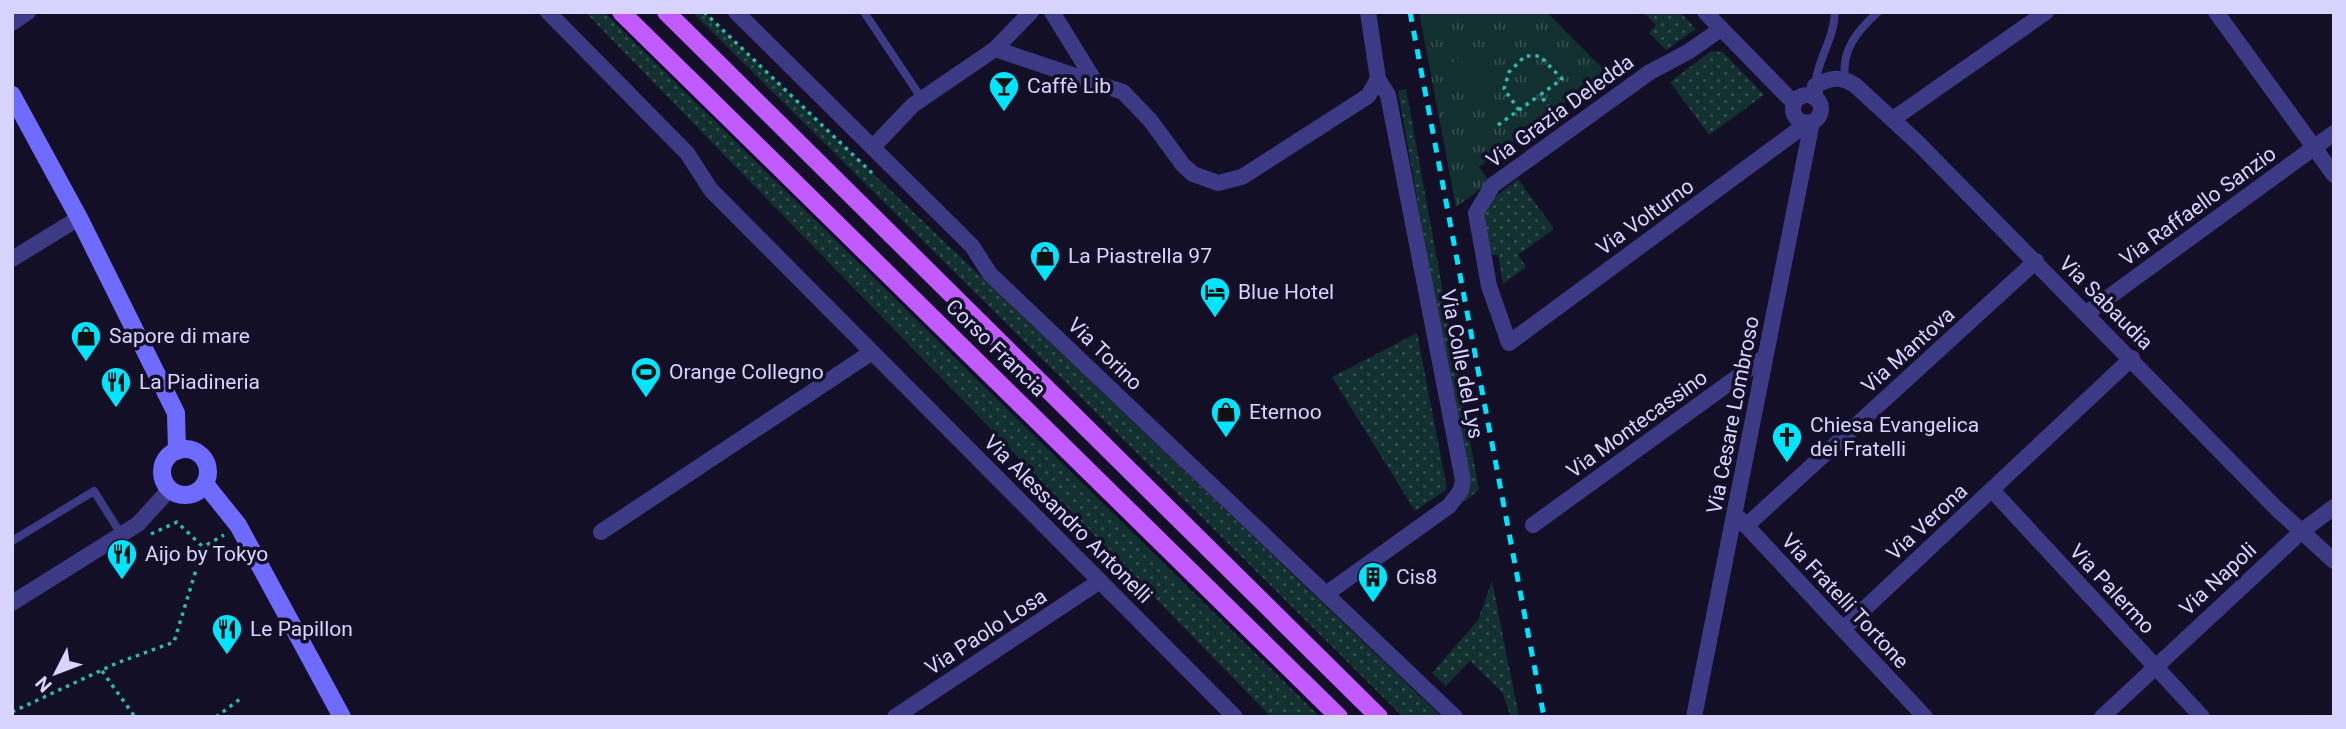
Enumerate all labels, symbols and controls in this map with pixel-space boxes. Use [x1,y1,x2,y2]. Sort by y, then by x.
street label: Via Grazia Deledda [1482,50,1638,172]
bar icon: Caffè Lib [987,69,1021,113]
place label: Caffè Lib [1027,74,1111,98]
street label: Via Raffaello Sanzio [2115,141,2281,271]
street label: Via Volturno [1592,174,1698,260]
shop icon: La Piastrella 97 [1028,239,1062,283]
place label: La Piastrella 97 [1068,244,1212,268]
street label: Via Sabaudia [2054,251,2158,355]
hotel icon: Blue Hotel [1198,275,1232,319]
place label: Blue Hotel [1238,280,1334,304]
street label: Via Colle del Lys [1436,287,1488,441]
street label: Corso Francia [941,294,1051,402]
street label: Via Mantova [1857,302,1959,398]
street label: Via Torino [1063,313,1147,395]
street label: Via Cesare Lombroso [1702,314,1764,516]
shop icon: Sapore di mare [69,319,103,363]
place label: Sapore di mare [109,324,250,348]
sports icon: Orange Collegno [629,355,663,399]
place label: Orange Collegno [669,360,824,384]
restaurant icon: La Piadineria [99,365,133,409]
street label: Via Montecassino [1562,365,1712,483]
place label: La Piadineria [139,370,260,394]
shop icon: Eternoo [1209,395,1243,439]
place label: Eternoo [1249,400,1322,424]
place label: Chiesa Evangelica dei Fratelli [1810,413,1979,461]
church icon: Chiesa Evangelica dei Fratelli [1770,420,1804,464]
street label: Via Alessandro Antonelli [979,430,1157,608]
street label: Via Verona [1882,479,1972,565]
street label: Via Fratelli Tortone [1776,529,1914,673]
restaurant icon: Aijo by Tokyo [105,537,139,581]
street label: Via Napoli [2175,538,2261,620]
street label: Via Palermo [2065,539,2159,639]
place label: Aijo by Tokyo [145,542,268,566]
building icon: Cis8 [1356,560,1390,604]
place label: Cis8 [1396,565,1437,589]
street label: Via Paolo Losa [921,584,1051,680]
restaurant icon: Le Papillon [210,612,244,656]
place label: Le Papillon [250,617,353,641]
north arrow [21,638,91,708]
text: N [31,671,57,697]

